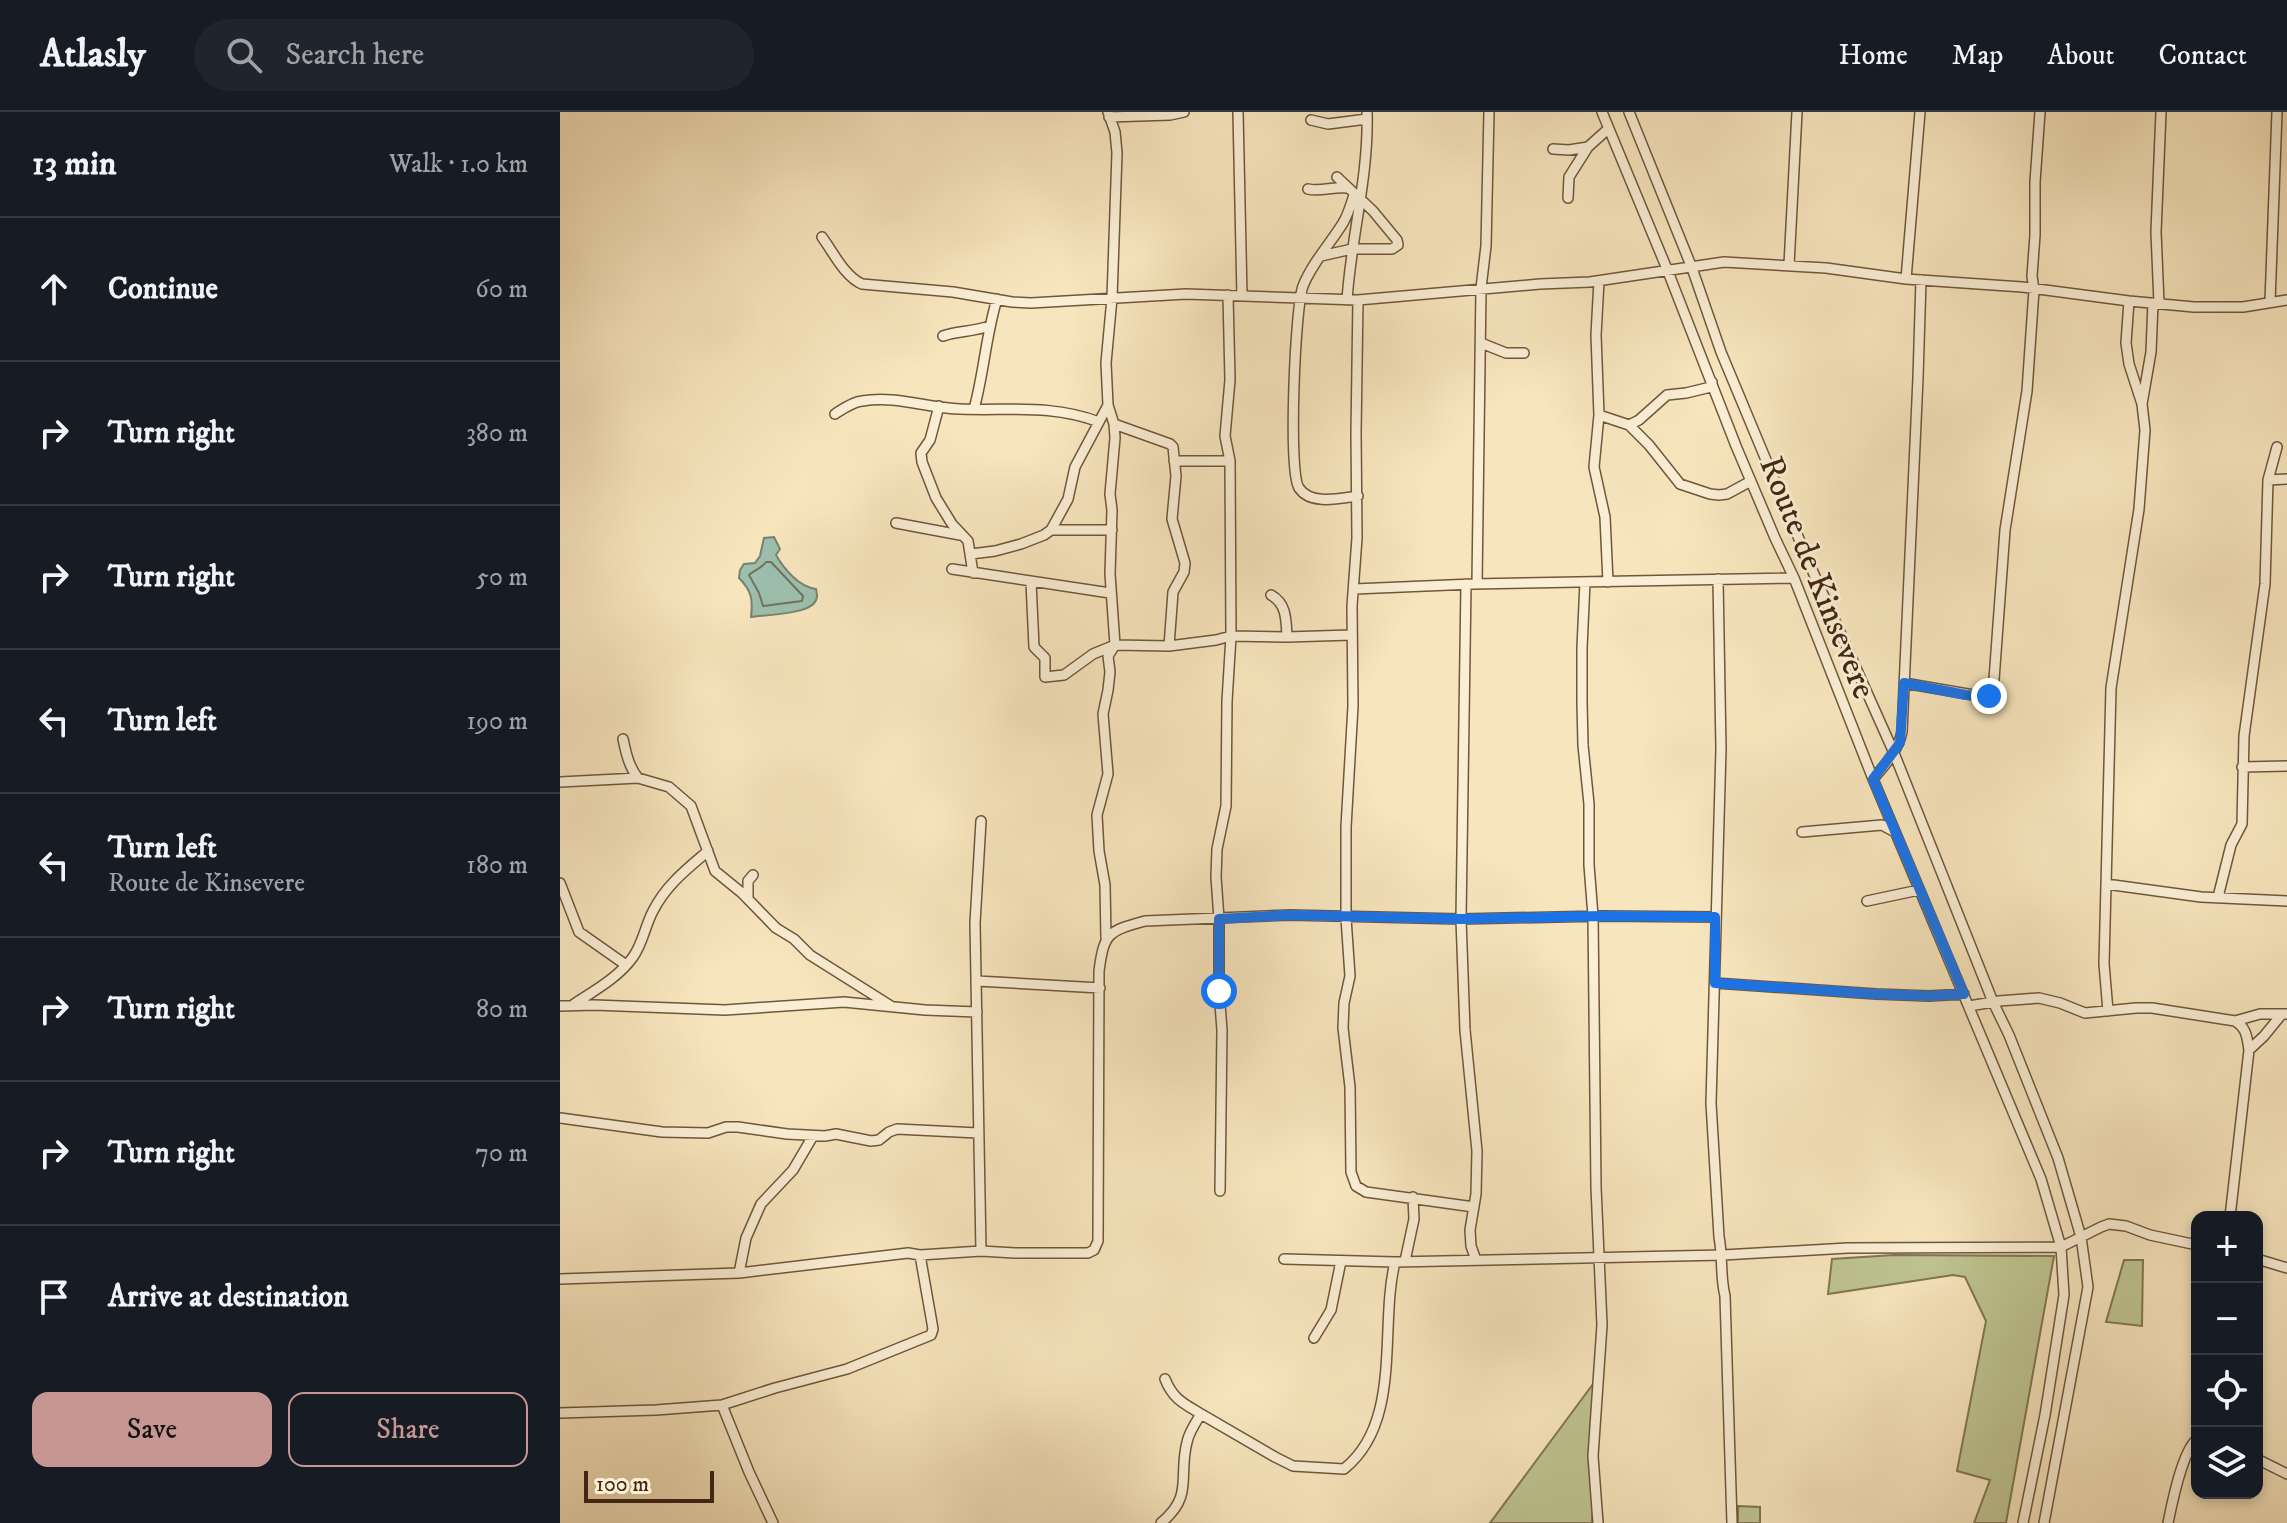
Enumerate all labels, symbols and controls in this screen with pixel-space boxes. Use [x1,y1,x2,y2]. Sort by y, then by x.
search box [194,19,754,91]
text: Atlasly [40,31,146,79]
icon: search [222,33,266,77]
text: Search here [286,37,424,74]
text: Home [1839,38,1908,73]
text: Map [1952,38,2003,73]
text: About [2047,38,2114,73]
text: Contact [2158,38,2247,73]
text: 13 min [32,143,117,185]
text: Walk · 1.0 km [389,148,528,181]
icon: ahead [32,267,76,311]
text: Continue [108,271,218,308]
text: 60 m [475,273,528,306]
icon: right [32,411,76,455]
text: Turn right [108,415,235,452]
text: 380 m [466,417,528,450]
street label: Route de Kinsevere [1749,450,1885,705]
icon: right [32,555,76,599]
text: Turn right [108,559,235,596]
text: 50 m [476,561,528,594]
route end [1971,678,2007,714]
icon: left [32,699,76,743]
text: Turn left [108,703,217,740]
text: 190 m [466,705,528,738]
text: Turn left [108,830,217,867]
icon: left [32,843,76,887]
text: 180 m [466,849,528,882]
text: Route de Kinsevere [108,867,305,900]
route start [1201,973,1237,1009]
icon: right [32,987,76,1031]
text: Turn right [108,991,235,1028]
text: 80 m [476,993,528,1026]
icon: right [32,1131,76,1175]
text: Turn right [108,1135,235,1172]
text: 70 m [475,1137,528,1170]
map controls [2191,1211,2263,1499]
button: + [2191,1211,2263,1283]
icon: arrive [32,1275,76,1319]
text: Arrive at destination [108,1279,349,1316]
button: − [2191,1283,2263,1355]
button: locate [2191,1355,2263,1427]
button: Save [32,1392,272,1467]
button: Share [288,1392,528,1467]
button: layers [2191,1427,2263,1499]
scale bar [584,1467,714,1503]
text: 100 m [596,1471,649,1498]

